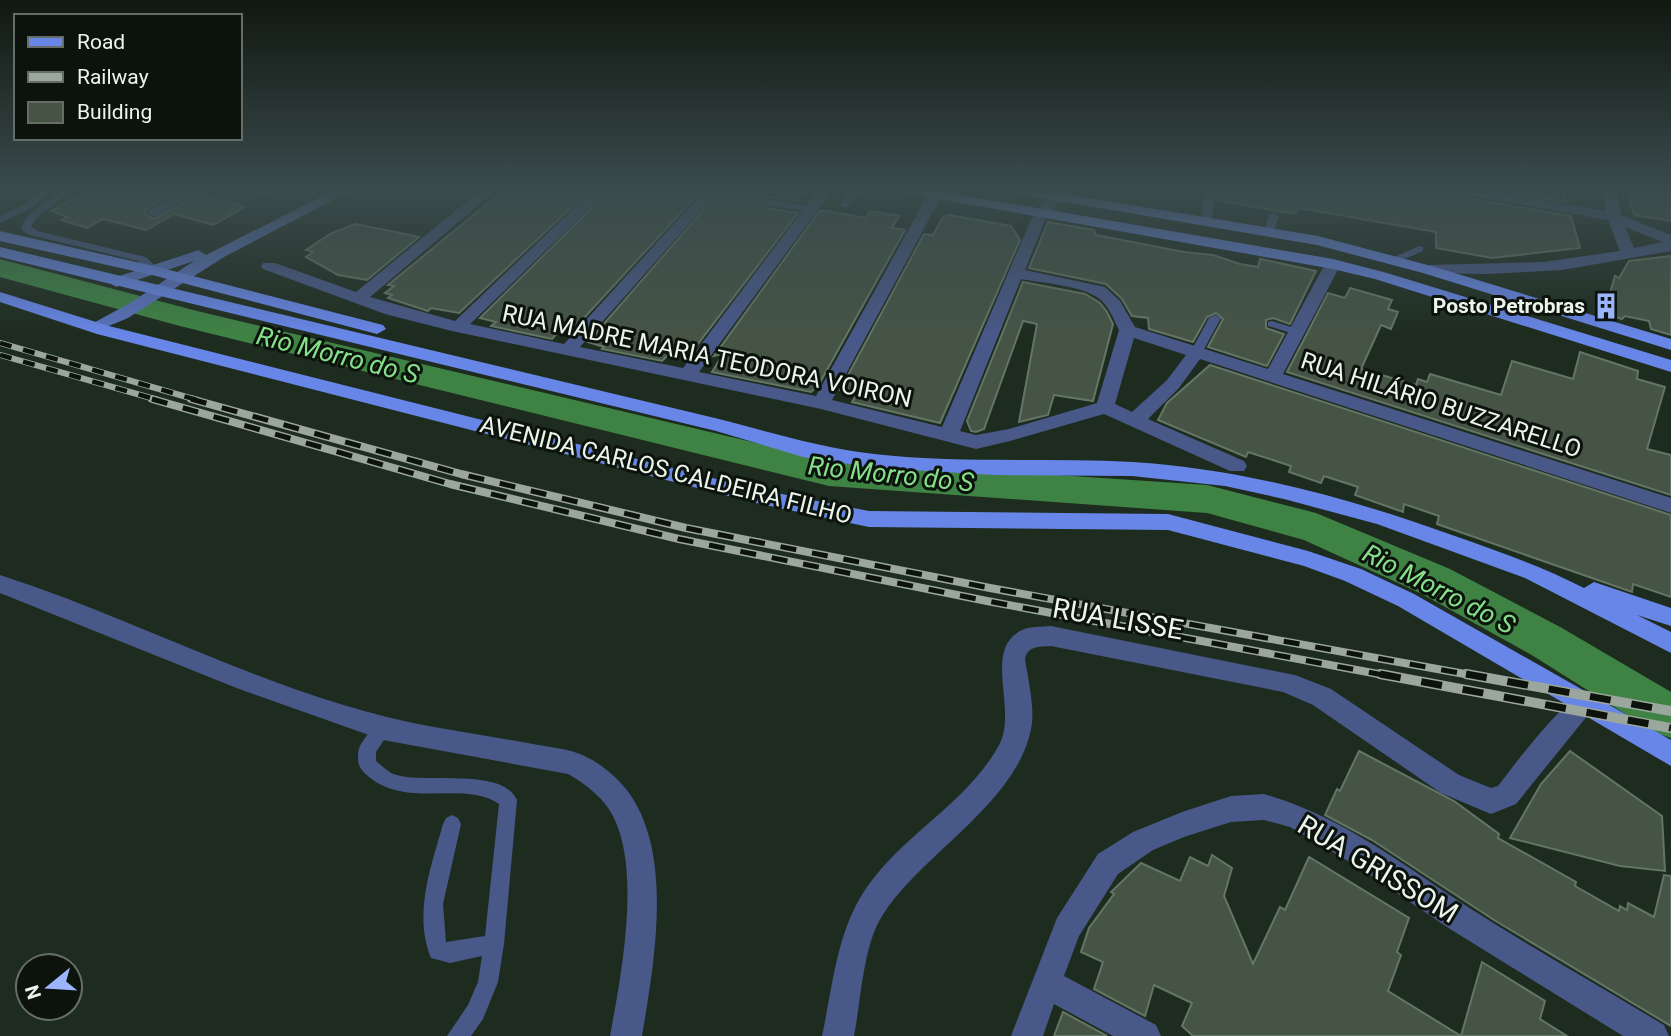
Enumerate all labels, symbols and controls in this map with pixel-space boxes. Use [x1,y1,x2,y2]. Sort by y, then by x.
legend [14,14,242,140]
text: Road [77,30,125,54]
text: Railway [77,65,149,89]
text: Building [77,100,152,124]
building icon: Posto Petrobras [1591,291,1621,321]
place label: Posto Petrobras [1433,294,1585,318]
street label: RUA MADRE MARIA TEODORA VOIRON [500,299,914,413]
water label: Rio Morro do S [254,320,423,390]
street label: RUA HILÁRIO BUZZARELLO [1297,346,1585,464]
street label: AVENIDA CARLOS CALDEIRA FILHO [477,410,855,530]
water label: Rio Morro do S [807,450,976,498]
water label: Rio Morro do S [1358,538,1521,641]
street label: RUA LISSE [1050,591,1186,647]
street label: RUA GRISSOM [1292,808,1464,930]
north arrow [14,952,84,1022]
text: N [20,982,46,1002]

